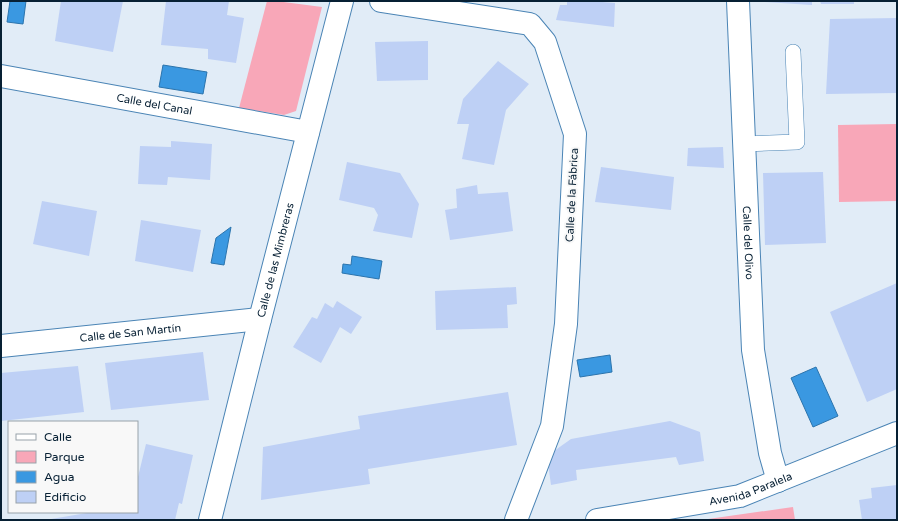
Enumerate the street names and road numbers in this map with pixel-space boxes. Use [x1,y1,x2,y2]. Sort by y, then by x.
street label: Calle del Canal [116,91,193,117]
street label: Calle de la Fábrica [563,148,581,242]
street label: Calle de las Mimbreras [254,201,296,319]
street label: Calle del Olivo [740,205,756,280]
street label: Calle de San Martín [79,321,182,344]
street label: Avenida Paralela [708,469,794,508]

